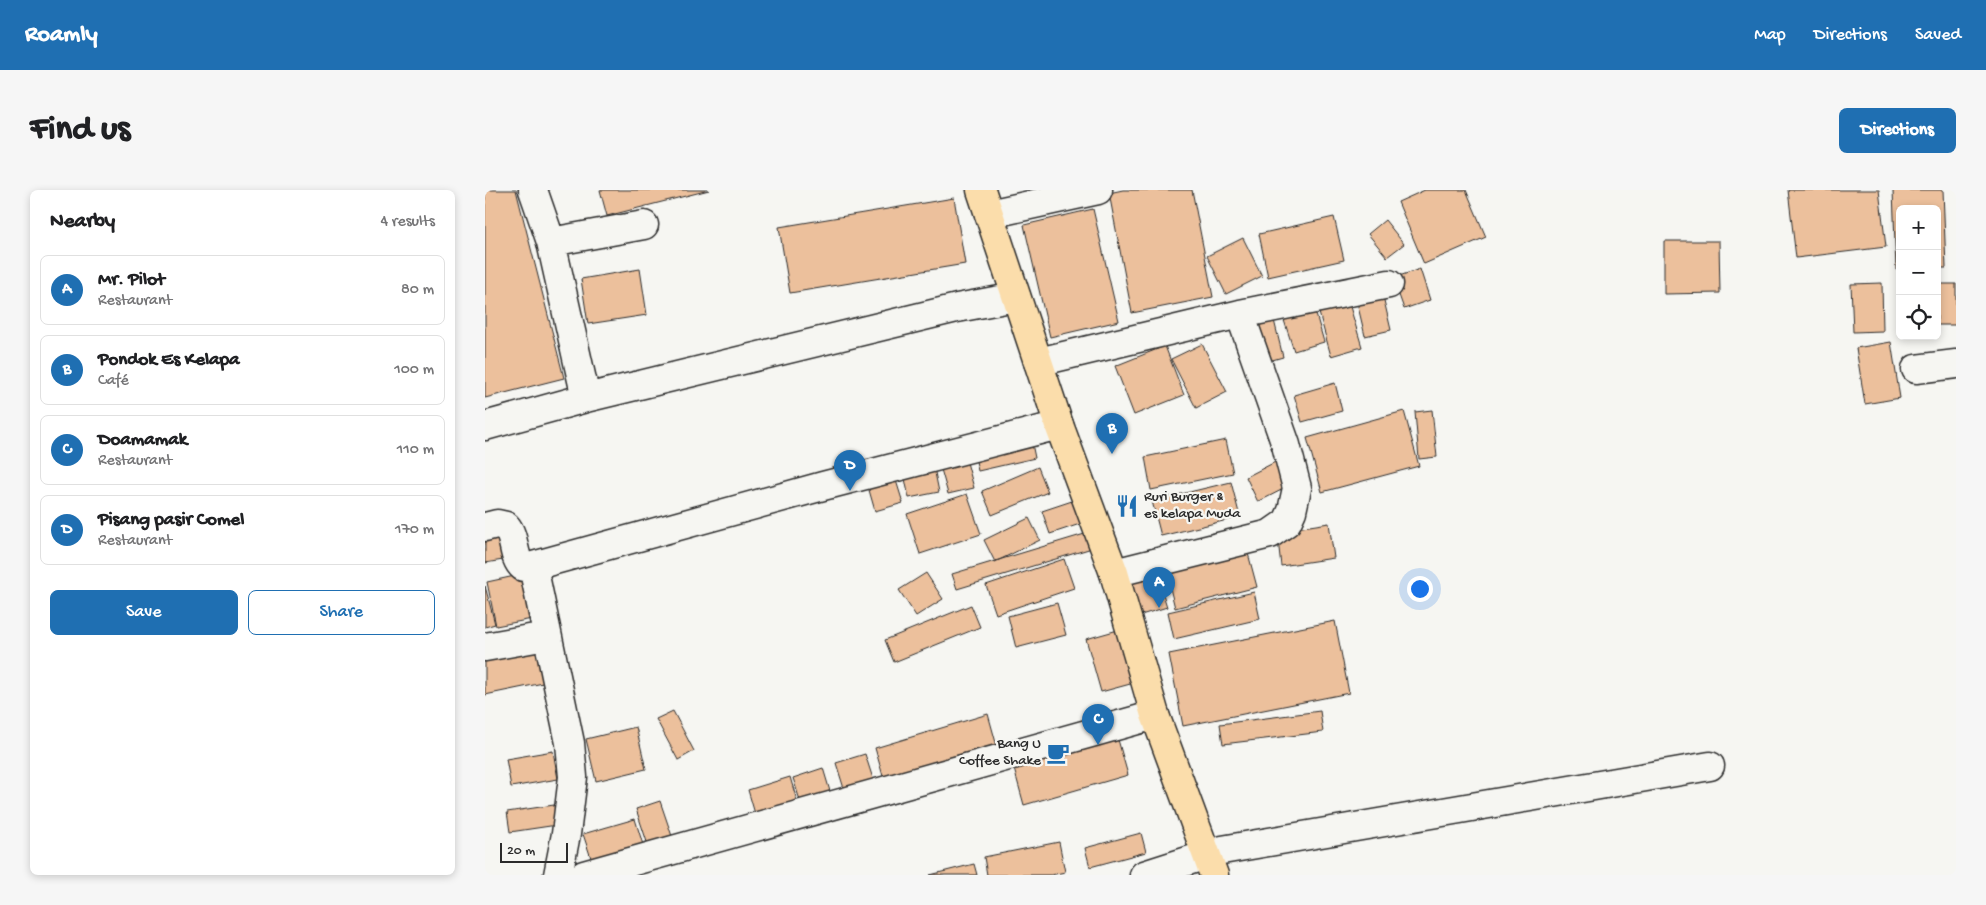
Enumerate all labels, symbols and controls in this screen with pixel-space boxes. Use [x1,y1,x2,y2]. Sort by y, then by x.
text: Roamly [25,21,98,50]
text: Map [1754,25,1786,46]
text: Directions [1814,25,1887,46]
text: Saved [1915,25,1961,46]
button: Directions [1839,108,1956,153]
text: Find us [30,110,130,151]
map controls [1896,205,1941,340]
button: + [1896,205,1941,250]
text: Nearby [50,210,115,235]
text: 4 results [380,213,435,232]
button: − [1896,250,1941,295]
text: Mr. Pilot [98,269,165,292]
text: A [62,281,72,300]
text: 80 m [401,281,434,300]
text: Restaurant [98,292,172,311]
button: locate [1896,295,1941,340]
text: Pondok Es Kelapa [98,349,240,372]
text: B [63,361,71,380]
text: 100 m [394,361,434,380]
text: Café [98,372,129,391]
pin: B [1096,413,1128,454]
text: Doamamak [98,429,187,452]
text: C [63,441,71,460]
text: 110 m [397,441,434,460]
pin: D [834,450,866,491]
text: Restaurant [98,452,172,471]
place label: Ruri Burger & es kelapa Muda [1144,488,1241,523]
restaurant icon: Ruri Burger & es kelapa Muda [1114,493,1140,519]
text: Pisang pasir Comel [98,509,244,532]
text: D [62,521,72,540]
text: 170 m [395,521,434,540]
text: Restaurant [98,532,172,551]
pin: A [1143,567,1175,608]
your location [1407,576,1433,602]
button: Save [50,590,238,635]
button: Share [248,590,435,635]
pin: C [1082,704,1114,745]
place label: Bang U Coffee Shake [959,735,1041,770]
cafe icon: Bang U Coffee Shake [1045,740,1071,766]
scale bar [500,840,567,863]
text: 20 m [507,843,535,860]

